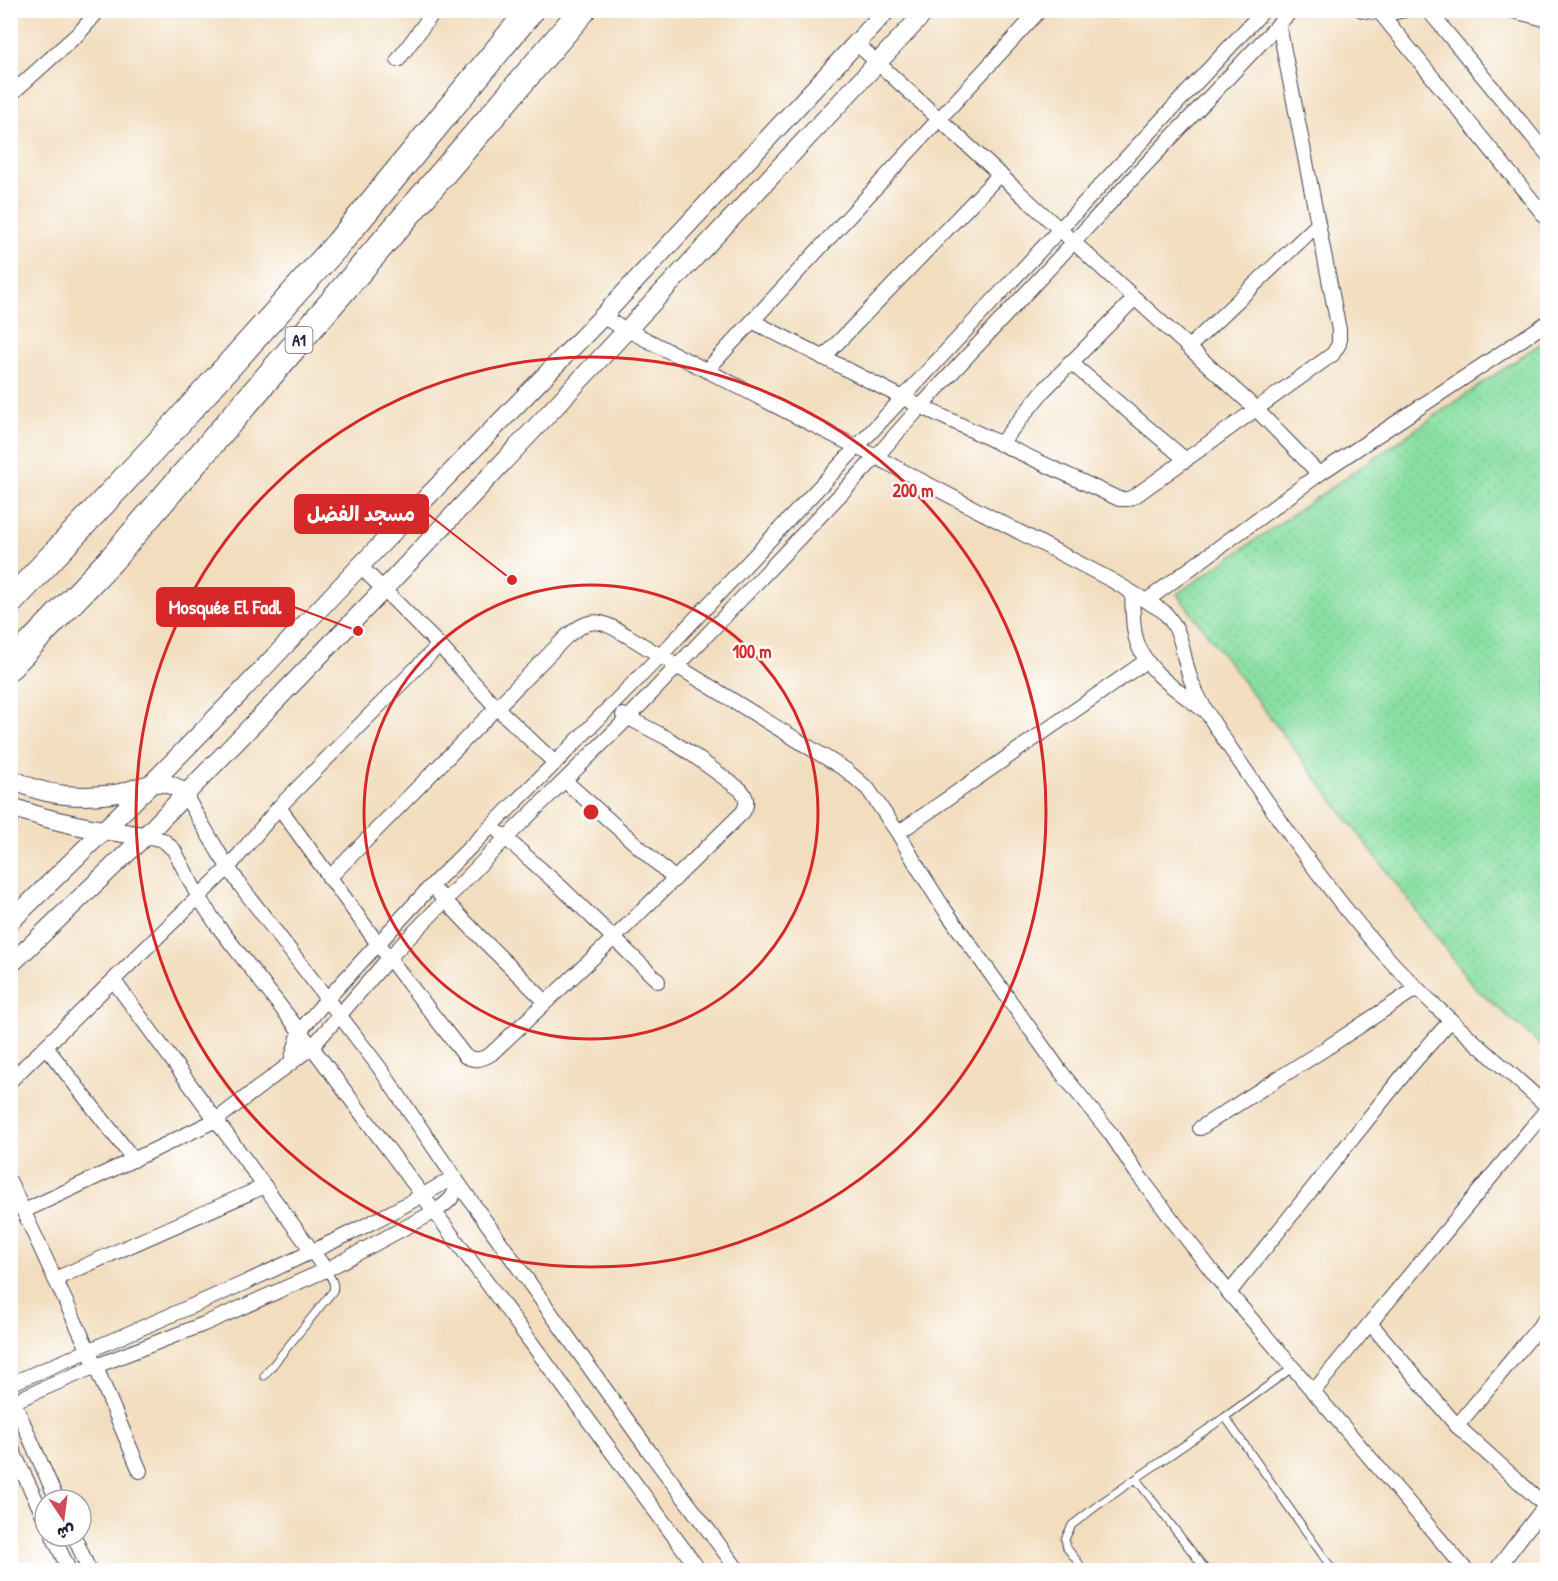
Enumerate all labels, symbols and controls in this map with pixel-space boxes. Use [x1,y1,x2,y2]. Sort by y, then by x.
road number: A1 [286,327,312,353]
text: 200 m [893,478,933,503]
callout: مسجد الفضل [295,495,428,533]
text: مسجد الفضل [307,500,415,527]
callout: Mosquée El Fadl [157,588,294,626]
text: Mosquée El Fadl [169,593,282,621]
text: 100 m [732,639,772,664]
centre of rings [581,802,601,822]
north arrow [33,1488,93,1548]
text: ش [55,1520,77,1545]

